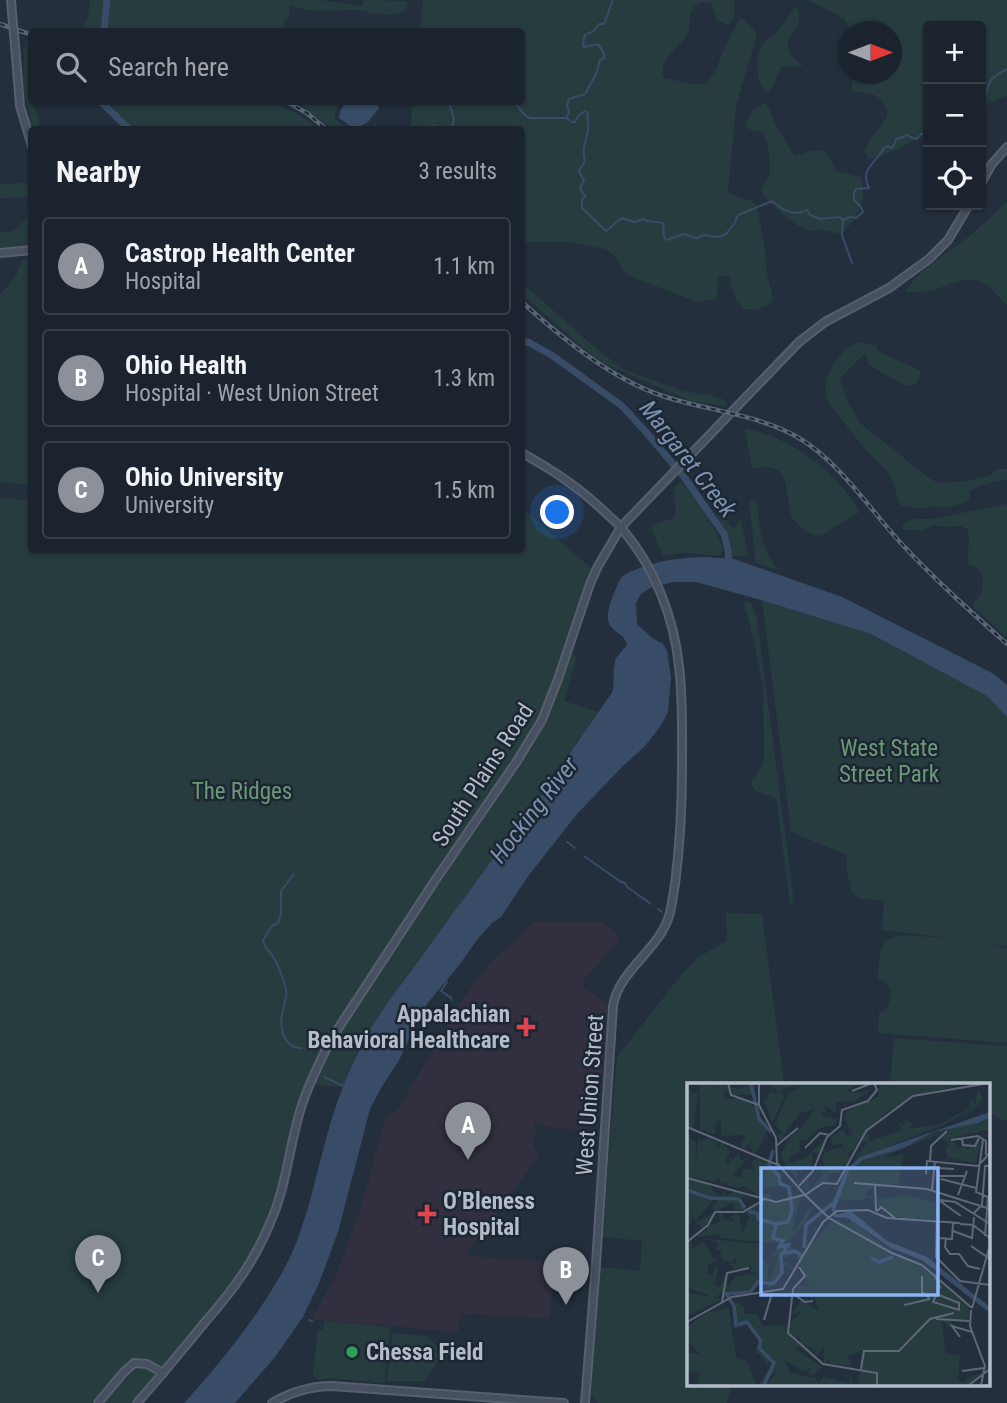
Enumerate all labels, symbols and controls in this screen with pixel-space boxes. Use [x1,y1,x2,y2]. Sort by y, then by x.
north arrow [839,21,902,84]
map controls [923,21,986,210]
button: + [923,21,986,84]
search box [28,28,525,105]
icon: search [52,48,90,86]
text: Search here [108,52,229,82]
button: − [923,84,986,147]
button: locate [923,147,986,210]
text: Nearby [56,154,141,189]
text: 3 results [419,158,497,185]
text: Castrop Health Center [125,238,355,268]
text: A [74,253,88,280]
text: 1.1 km [433,253,495,280]
text: Hospital [125,268,201,295]
text: Ohio Health [125,350,247,380]
text: B [75,365,87,392]
text: 1.3 km [433,365,495,392]
text: Hospital · West Union Street [125,380,379,407]
water label: Margaret Creek [634,395,743,523]
text: Ohio University [125,462,284,492]
text: C [74,477,88,504]
text: 1.5 km [433,477,495,504]
text: University [125,492,214,519]
your location [540,495,574,529]
street label: South Plains Road [427,698,539,852]
park label: West State Street Park [839,735,940,788]
water label: Hocking River [484,751,585,868]
park label: The Ridges [192,778,292,805]
place label: Appalachian Behavioral Healthcare [307,1001,510,1054]
street label: West Union Street [571,1013,609,1177]
marker: Appalachian Behavioral Healthcare [516,1017,536,1037]
inset map [687,1083,990,1386]
pin: A [445,1102,491,1160]
place label: O’Bleness Hospital [443,1188,535,1241]
marker: O’Bleness Hospital [417,1204,437,1224]
pin: C [75,1235,121,1293]
pin: B [543,1247,589,1305]
place label: Chessa Field [366,1339,483,1366]
marker: Chessa Field [344,1344,360,1360]

